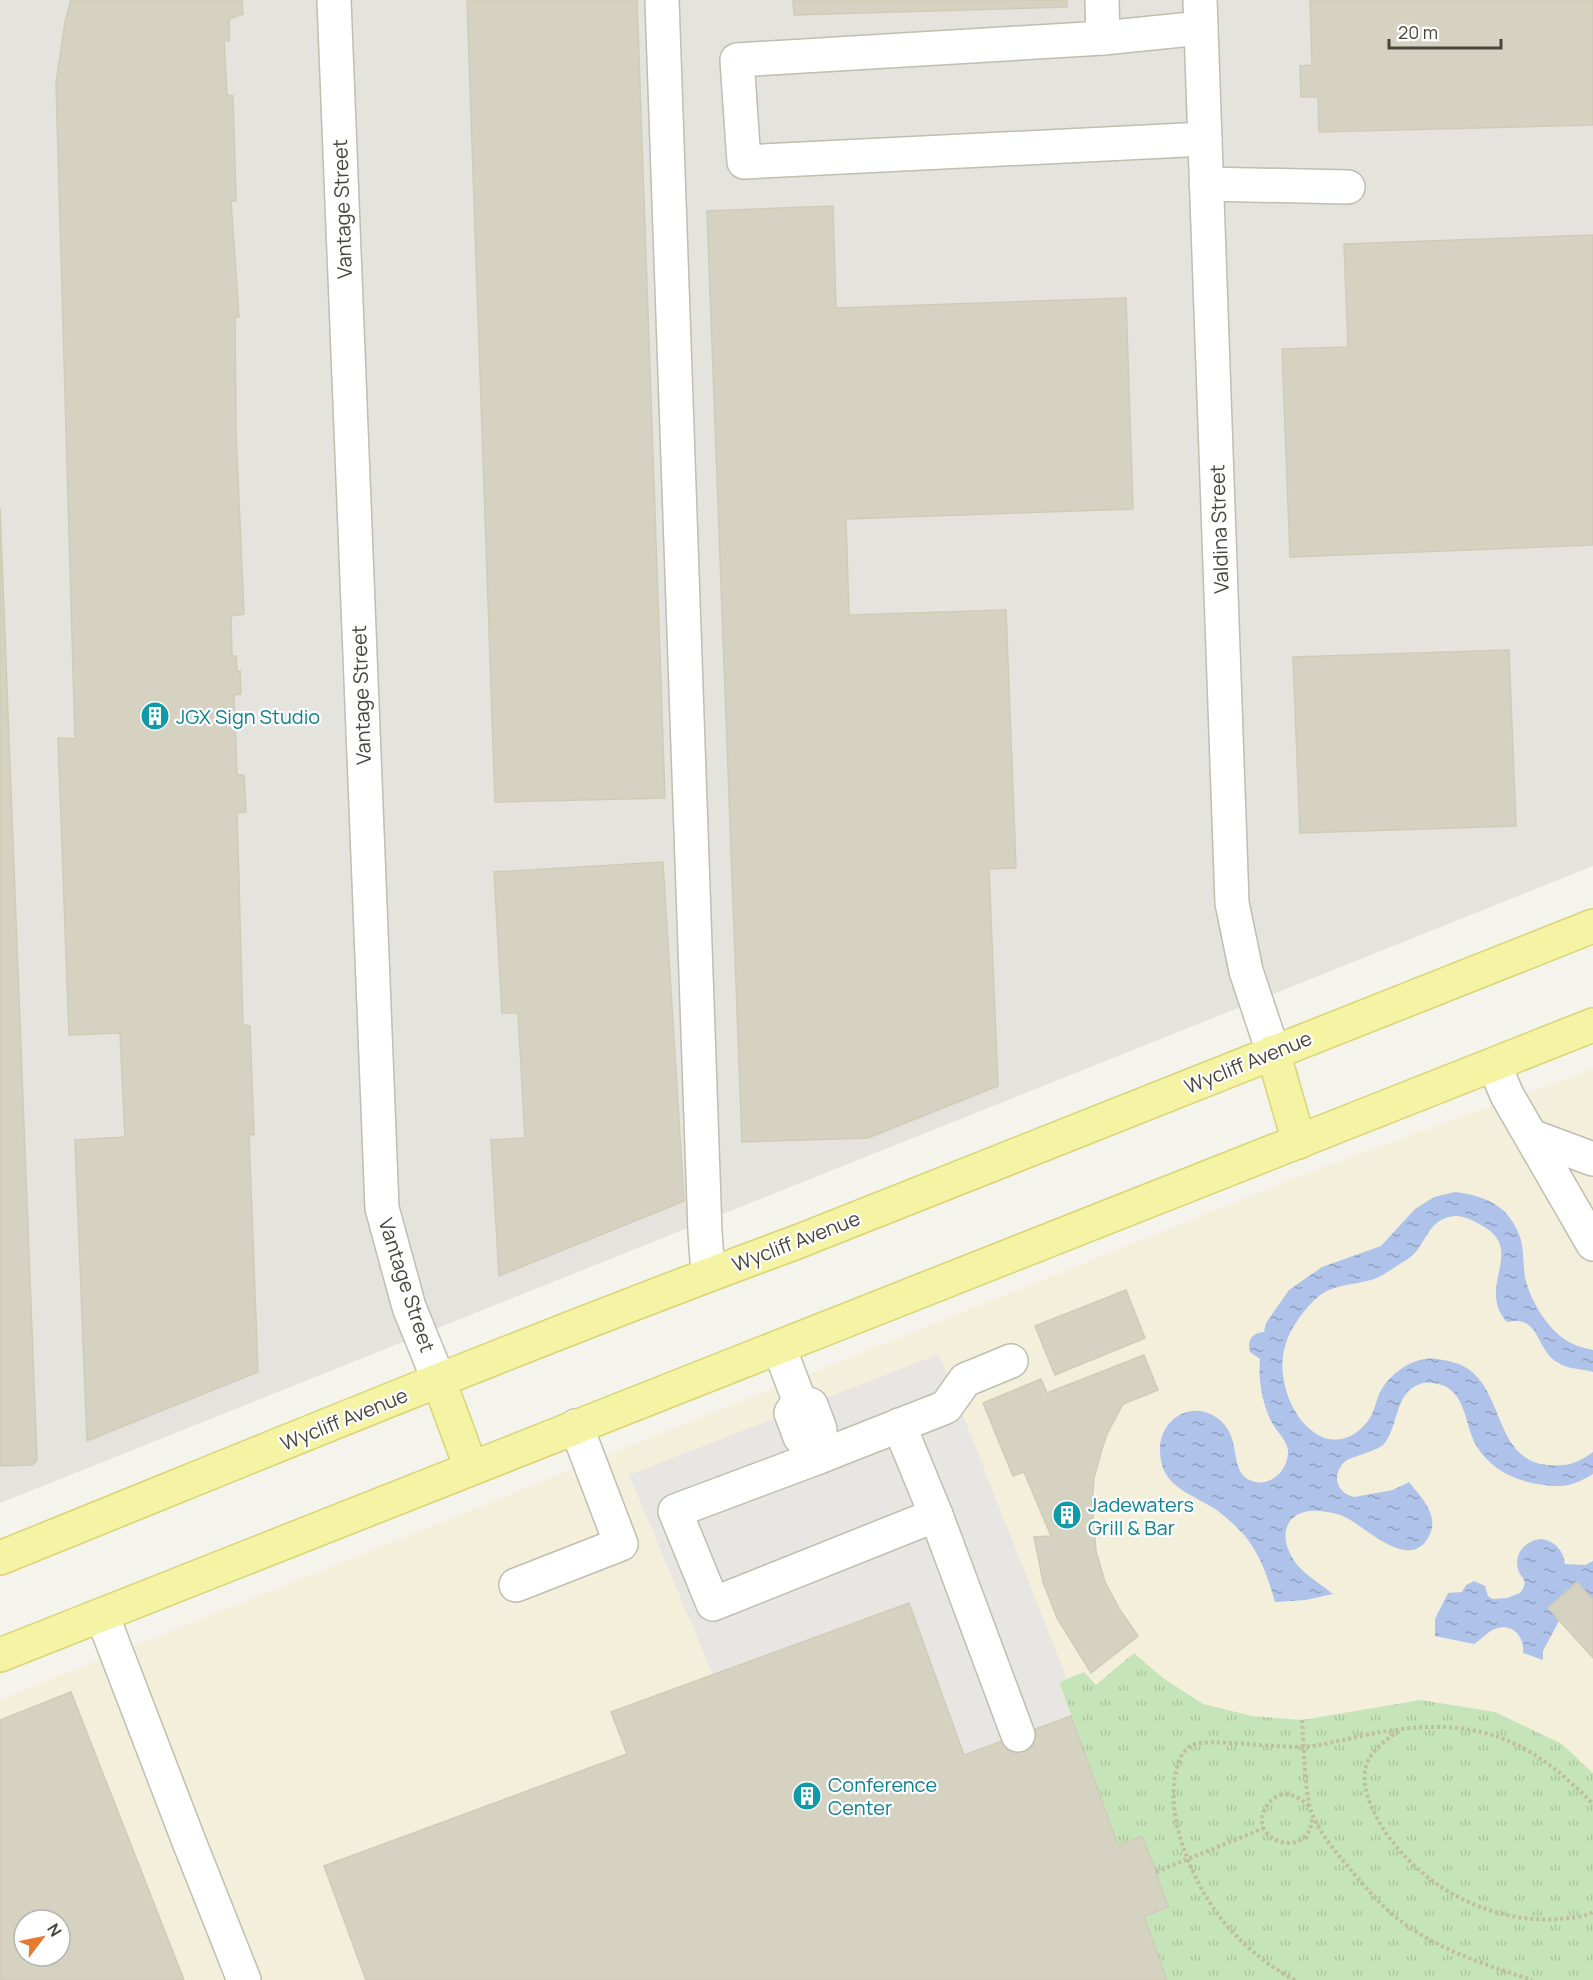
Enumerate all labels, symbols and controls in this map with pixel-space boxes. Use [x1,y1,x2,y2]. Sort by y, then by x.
scale bar [1389,12,1502,50]
text: 20 m [1398,20,1438,44]
street label: Vantage Street [326,139,358,279]
street label: Valdina Street [1203,464,1235,594]
street label: Vantage Street [345,625,377,765]
building icon: JGX Sign Studio [139,700,171,732]
place label: JGX Sign Studio [176,703,320,730]
street label: Wycliff Avenue [1180,1024,1316,1100]
street label: Wycliff Avenue [728,1204,864,1278]
street label: Vantage Street [373,1214,441,1356]
street label: Wycliff Avenue [276,1381,412,1457]
place label: Jadewaters Grill & Bar [1088,1491,1194,1541]
building icon: Jadewaters Grill & Bar [1051,1499,1083,1531]
place label: Conference Center [828,1771,937,1821]
building icon: Conference Center [791,1780,823,1812]
north arrow [12,1908,72,1968]
text: N [42,1919,67,1941]

